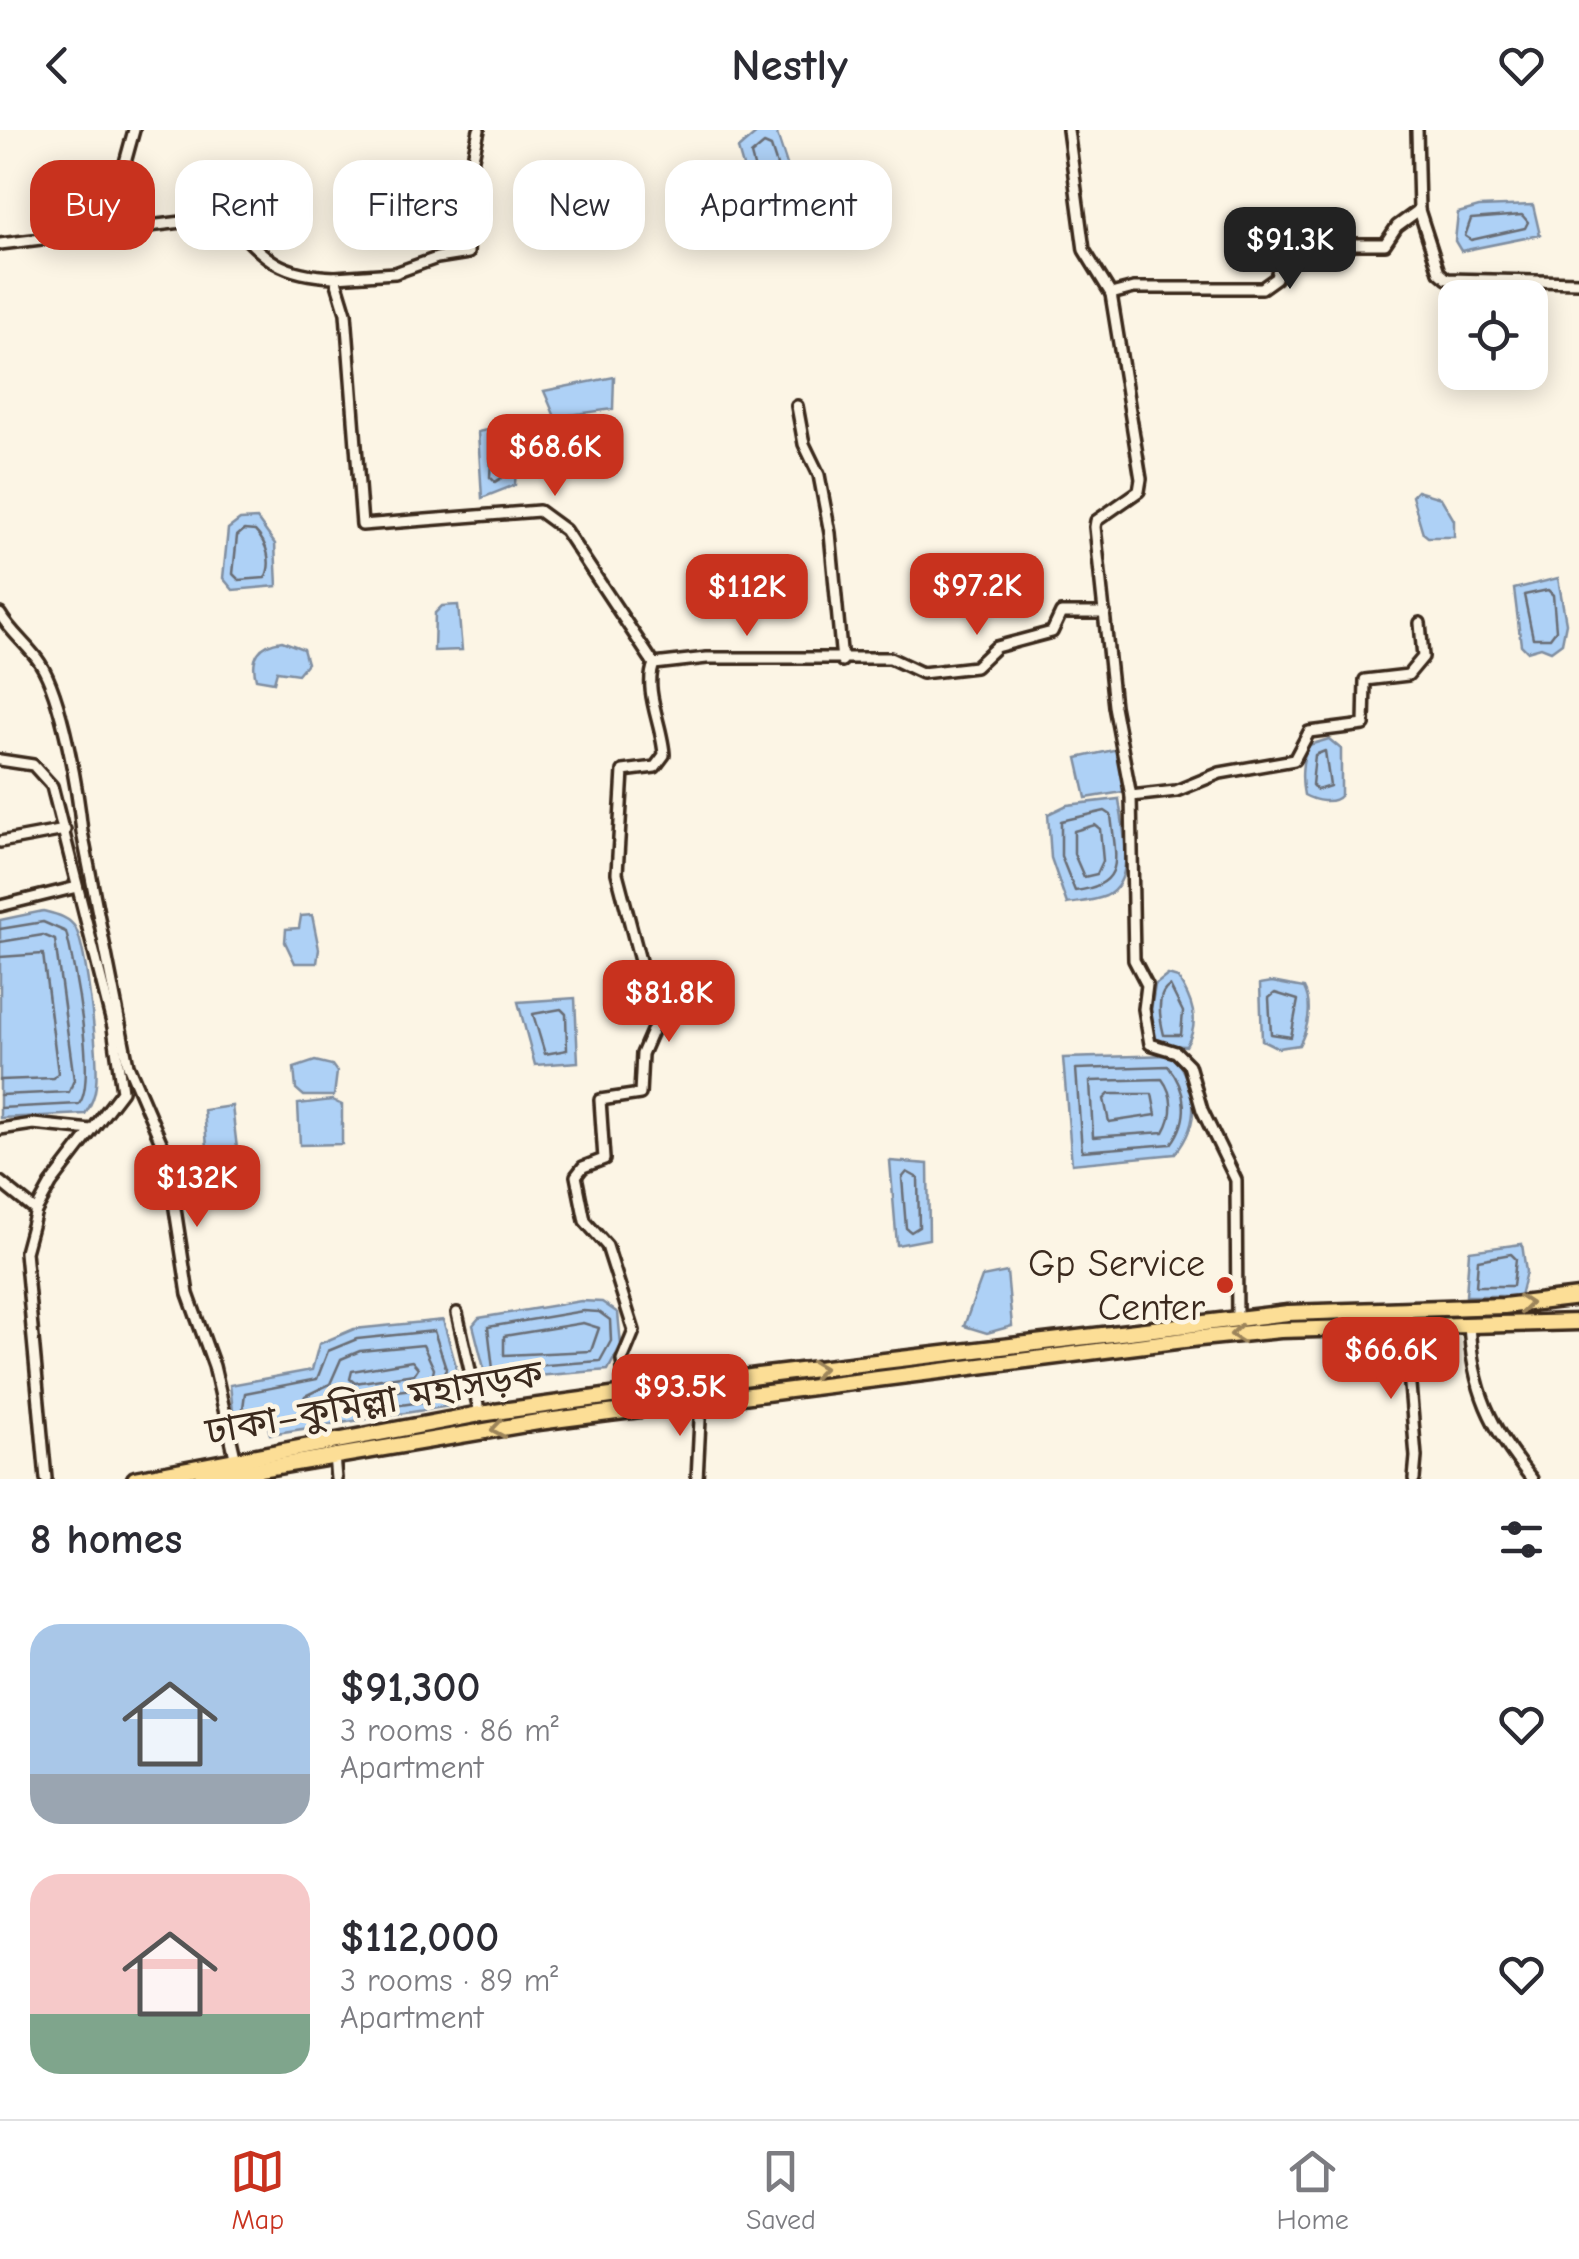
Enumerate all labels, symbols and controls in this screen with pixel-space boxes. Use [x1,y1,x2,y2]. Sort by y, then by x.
icon: back [30,38,85,93]
icon: heart [1494,38,1549,93]
text: Nestly [731,39,848,91]
chip: Buy [30,160,155,250]
chip: Rent [175,160,313,250]
chip: Filters [333,160,493,250]
chip: New [513,160,645,250]
chip: Apartment [665,160,892,250]
pin: $91.3K [1209,207,1371,292]
text: $91.3K [1246,221,1334,258]
map controls [1438,280,1548,390]
button: locate [1438,280,1548,390]
pin: $68.6K [474,414,636,499]
text: $68.6K [509,428,601,465]
pin: $97.2K [896,553,1058,638]
pin: $112K [677,554,817,639]
text: $97.2K [932,567,1022,604]
text: $112K [708,568,786,605]
pin: $81.8K [588,960,750,1045]
text: $81.8K [625,974,713,1011]
pin: $132K [127,1145,267,1230]
text: $132K [156,1159,238,1196]
place label: Gp Service Center [1028,1242,1205,1330]
marker: Gp Service Center [1214,1274,1236,1296]
one-way arrow [1517,1293,1533,1315]
pin: $66.6K [1310,1317,1472,1402]
one-way arrow [1228,1323,1244,1345]
text: $66.6K [1344,1331,1438,1368]
street label: ঢাকা–কুমিল্লা মহাসড়ক [201,1350,548,1454]
pin: $93.5K [599,1354,761,1439]
one-way arrow [811,1359,827,1380]
text: $93.5K [634,1368,726,1405]
one-way arrow [490,1418,506,1439]
icon: filters [1494,1512,1549,1567]
text: 8 homes [30,1515,182,1564]
text: $91,300 [340,1663,481,1712]
icon: home [110,1664,230,1784]
icon: heart [1494,1697,1549,1752]
text: 3 rooms · 86 m² [340,1712,559,1749]
text: Apartment [340,1749,483,1786]
text: $112,000 [340,1913,499,1962]
icon: home [110,1914,230,2034]
icon: heart [1494,1947,1549,2002]
text: 3 rooms · 89 m² [340,1962,558,1999]
text: Apartment [340,1999,483,2036]
tab: Map [230,2144,285,2236]
tab: Saved [746,2144,816,2236]
tab: Home [1276,2144,1349,2236]

